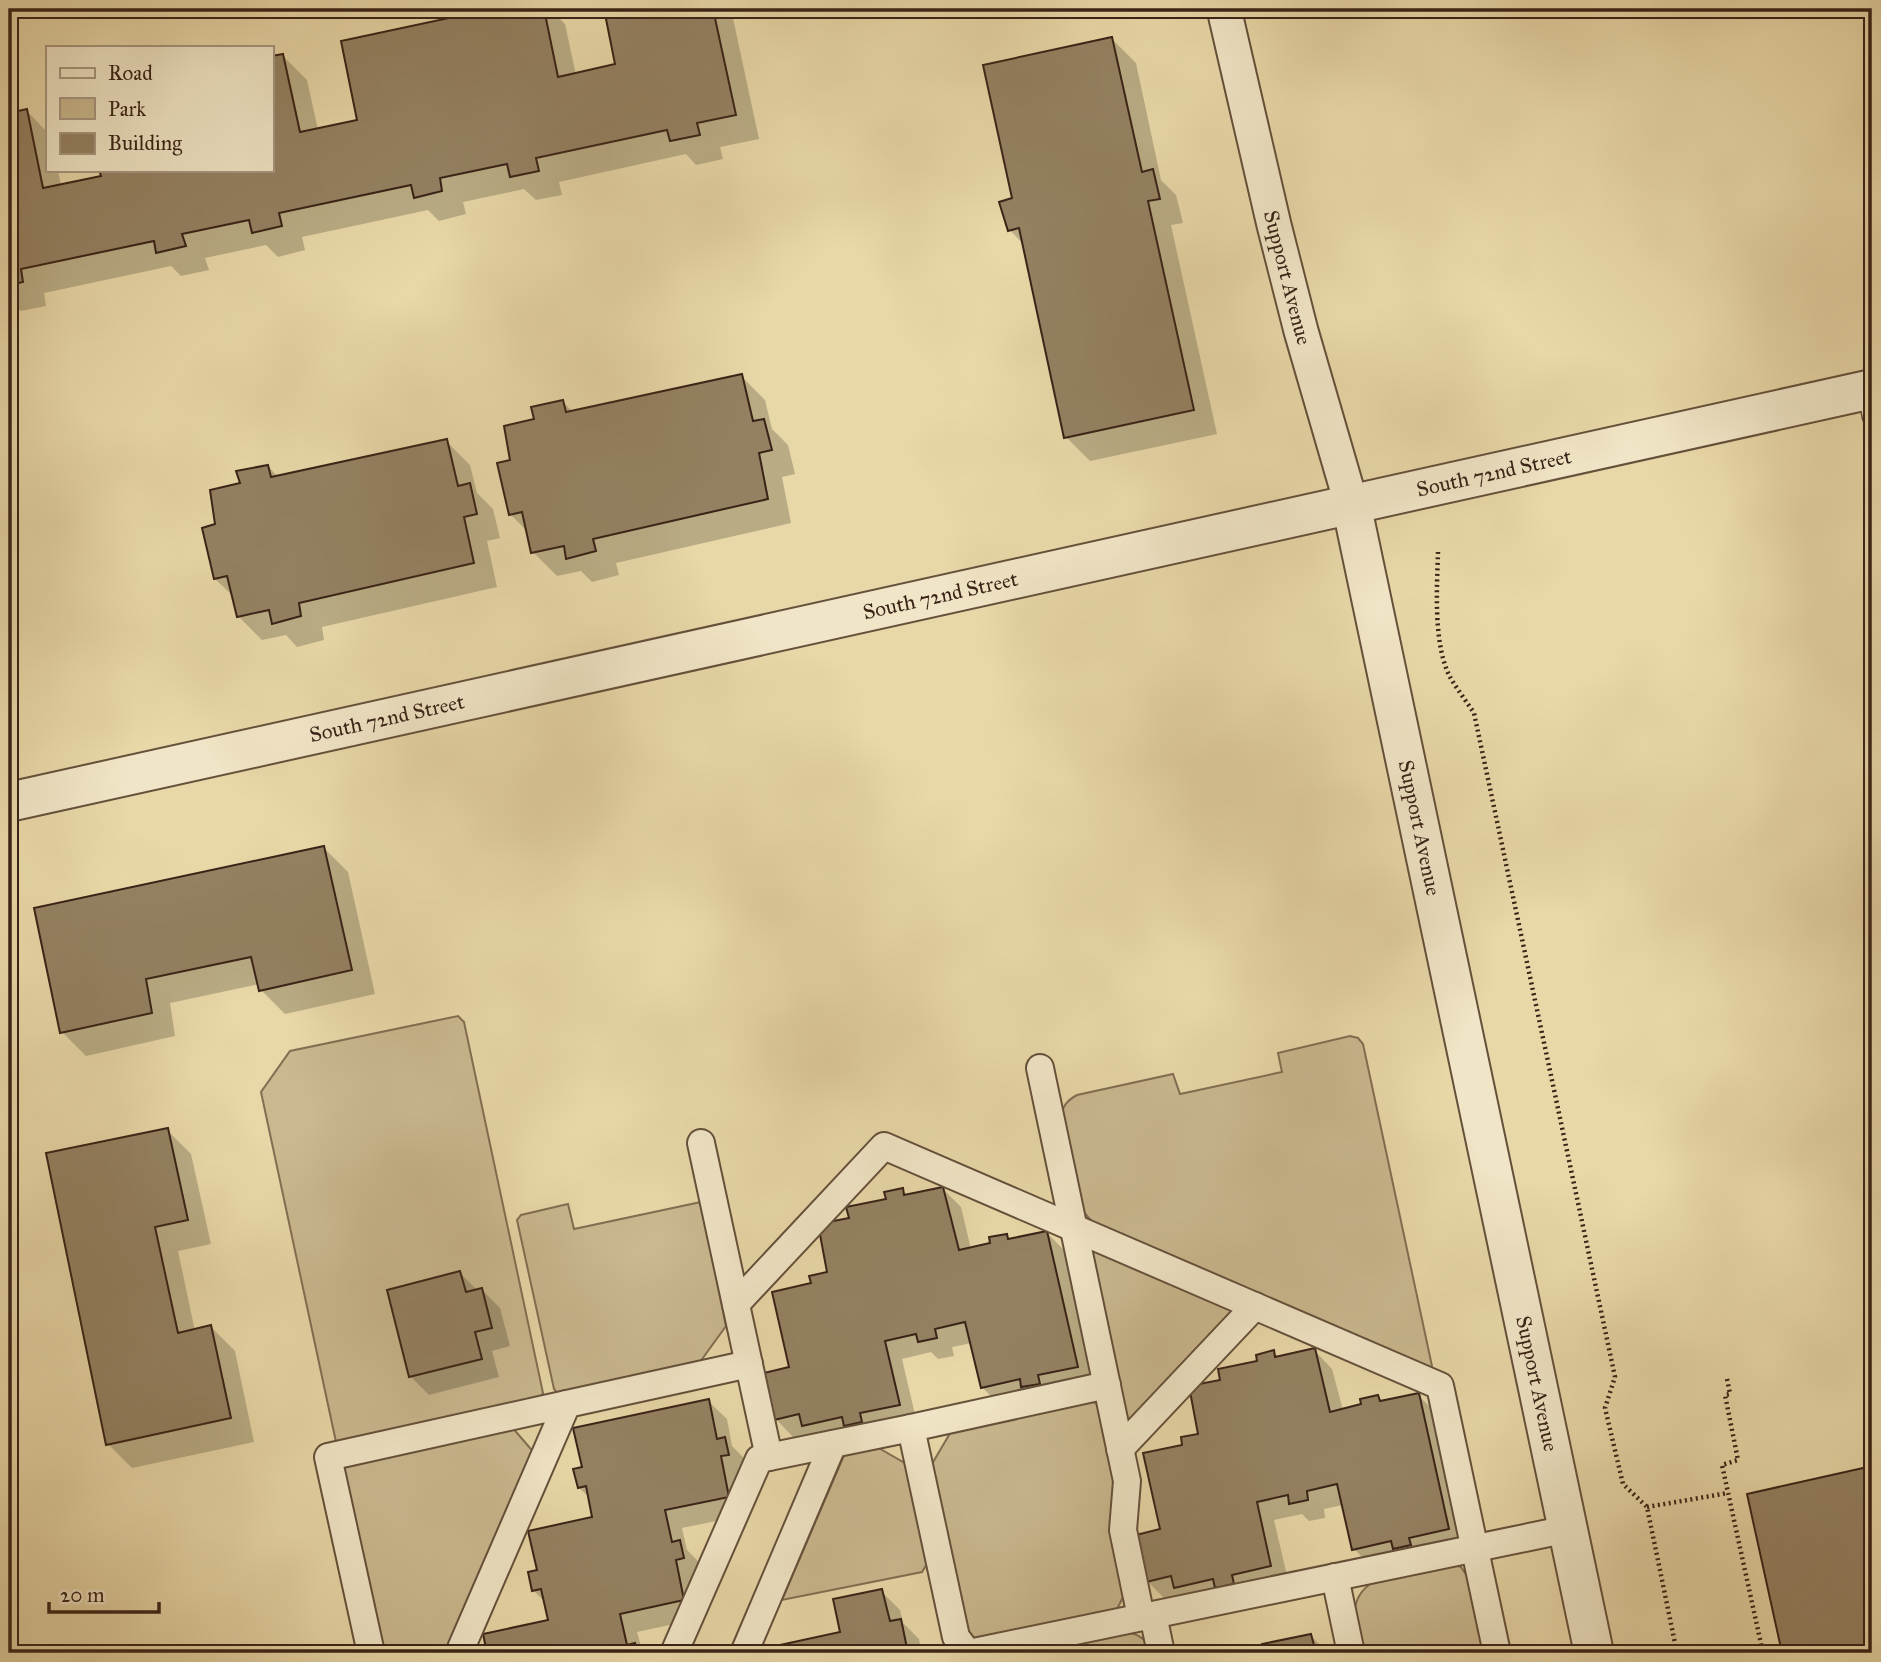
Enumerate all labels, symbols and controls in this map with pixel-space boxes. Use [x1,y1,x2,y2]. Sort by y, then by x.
legend [46,46,273,172]
text: Road [108,60,153,86]
text: Park [108,96,146,122]
text: Building [108,130,182,156]
street label: Support Avenue [1258,208,1317,348]
street label: South 72nd Street [1414,443,1574,503]
street label: South 72nd Street [860,566,1021,625]
street label: South 72nd Street [307,688,467,748]
street label: Support Avenue [1393,758,1447,898]
street label: Support Avenue [1510,1313,1564,1454]
scale bar [49,1571,159,1615]
text: 20 m [60,1582,105,1608]

